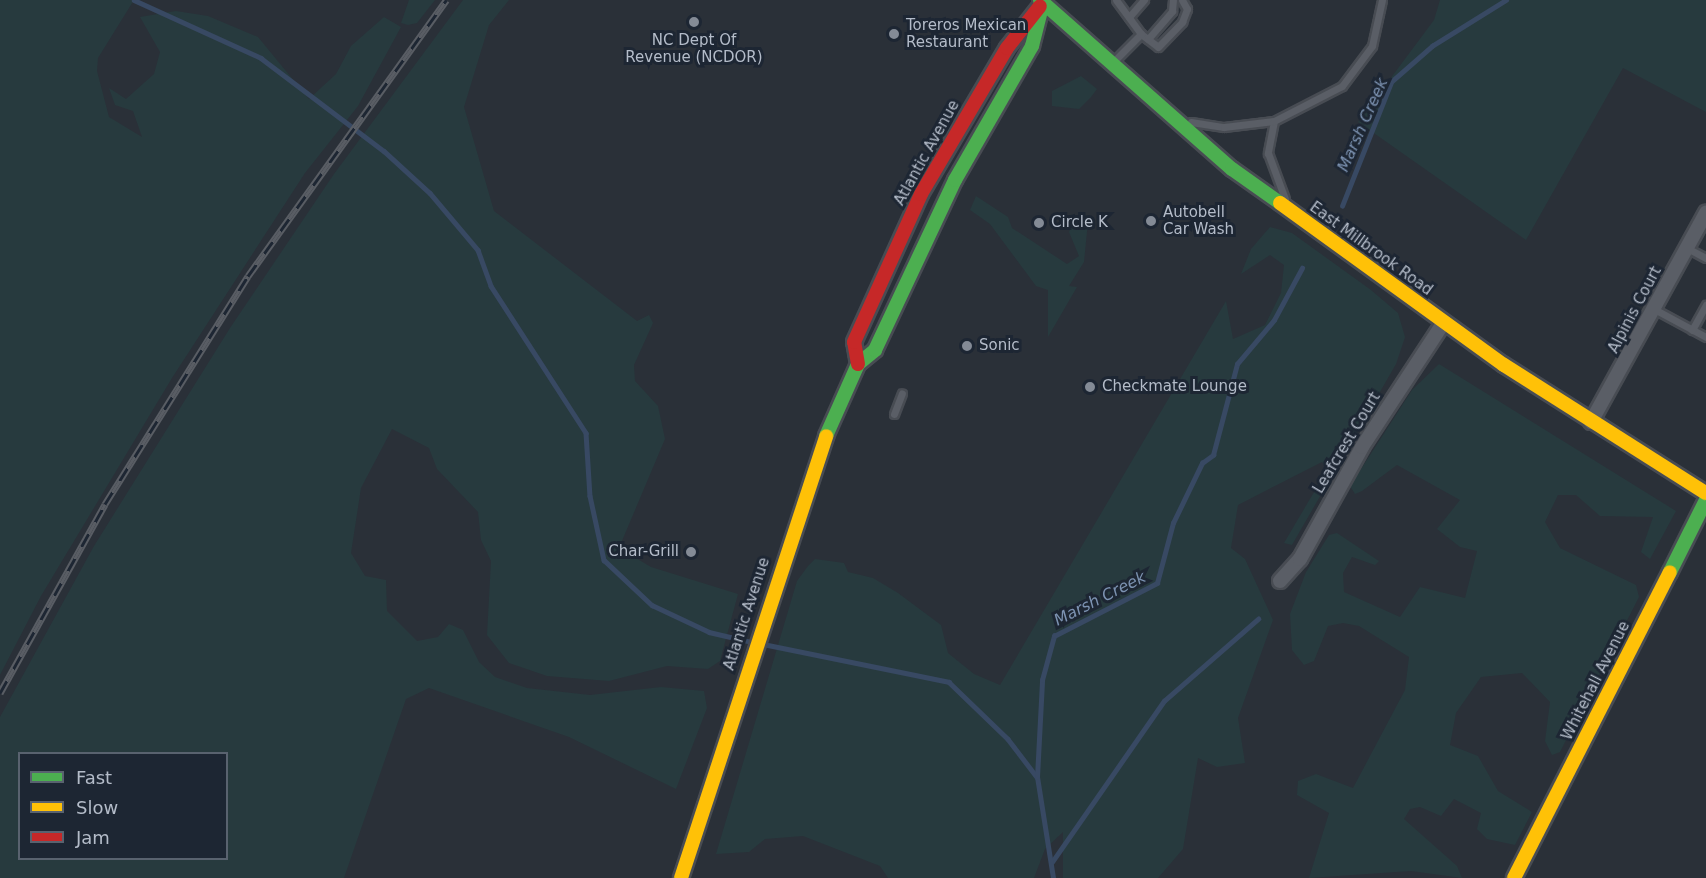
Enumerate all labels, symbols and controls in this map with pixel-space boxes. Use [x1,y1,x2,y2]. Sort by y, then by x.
marker: NC Dept Of Revenue (NCDOR) [687,15,701,29]
place label: Toreros Mexican Restaurant [906,16,1026,51]
marker: Toreros Mexican Restaurant [887,27,901,41]
place label: NC Dept Of Revenue (NCDOR) [625,31,763,66]
water label: Marsh Creek [1334,75,1392,175]
street label: Atlantic Avenue [891,97,963,209]
street label: East Millbrook Road [1306,198,1436,300]
place label: Autobell Car Wash [1163,203,1234,238]
place label: Circle K [1051,214,1108,232]
marker: Autobell Car Wash [1144,214,1158,228]
marker: Circle K [1032,216,1046,230]
street label: Alpinis Court [1605,264,1665,356]
place label: Sonic [979,337,1020,355]
marker: Sonic [960,339,974,353]
place label: Checkmate Lounge [1102,378,1247,396]
marker: Checkmate Lounge [1083,380,1097,394]
street label: Leafcrest Court [1310,389,1384,497]
place label: Char-Grill [608,543,679,561]
marker: Char-Grill [684,545,698,559]
street label: Atlantic Avenue [720,555,774,673]
water label: Marsh Creek [1051,568,1149,630]
street label: Whitehall Avenue [1558,618,1634,744]
legend [18,752,228,860]
text: Fast [76,767,112,788]
text: Slow [76,797,118,818]
text: Jam [76,827,110,848]

